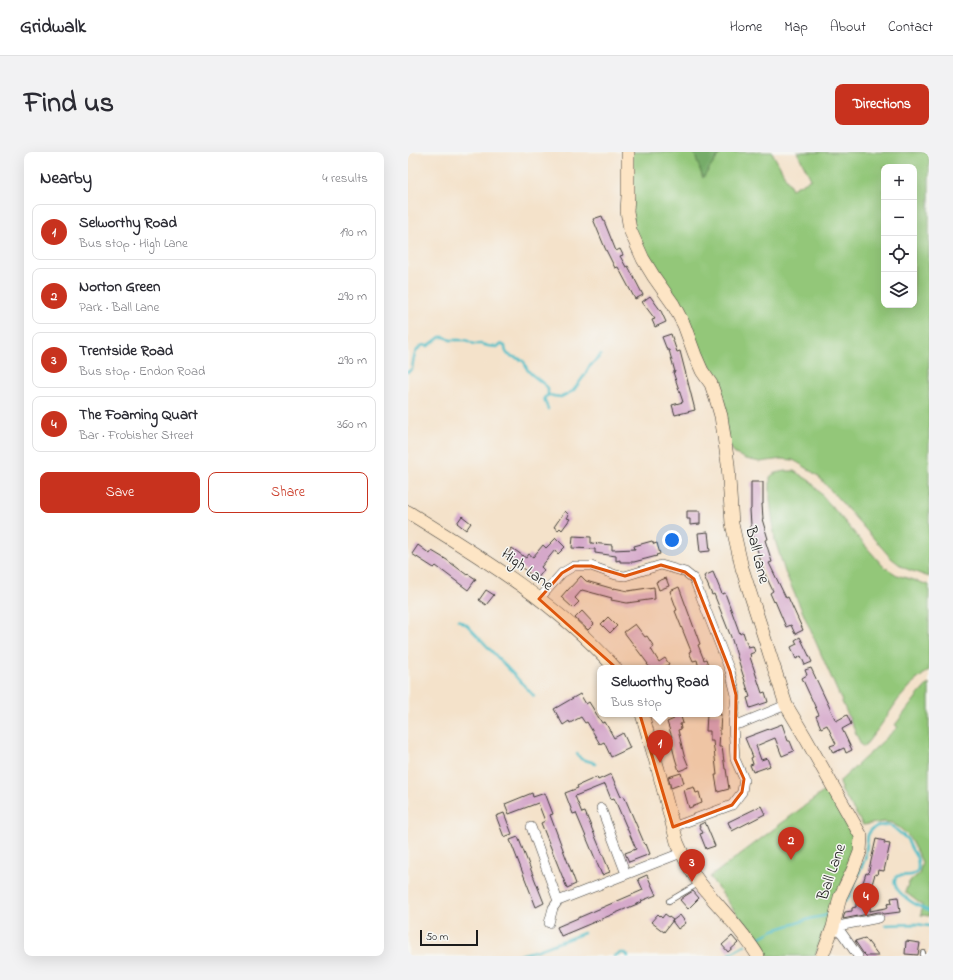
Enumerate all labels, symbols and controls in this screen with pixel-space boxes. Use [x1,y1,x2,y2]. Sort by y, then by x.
text: Gridwalk [20,14,86,41]
text: Home [730,17,762,38]
text: Map [784,17,808,38]
text: About [830,17,866,38]
text: Contact [888,17,933,38]
text: Find us [24,84,114,125]
button: Directions [835,84,929,125]
map controls [881,164,917,308]
button: + [881,164,917,200]
text: Nearby [40,166,92,191]
text: 4 results [322,169,368,188]
button: − [881,200,917,236]
text: Selworthy Road [79,212,177,234]
text: 1 [52,223,56,242]
text: 190 m [340,223,367,242]
text: Bus stop · High Lane [79,234,188,253]
button: locate [881,236,917,272]
button: layers [881,272,917,308]
text: Norton Green [79,276,160,298]
text: 2 [51,287,57,306]
text: 290 m [338,287,367,306]
text: Park · Ball Lane [79,298,159,317]
text: Trentside Road [79,340,173,362]
text: 3 [51,351,57,370]
text: 290 m [338,351,367,370]
text: Bus stop · Endon Road [79,362,205,381]
text: The Foaming Quart [79,404,198,426]
text: 4 [51,415,57,434]
text: 360 m [337,415,367,434]
text: Bar · Frobisher Street [79,426,194,445]
button: Save [40,472,200,513]
button: Share [208,472,368,513]
street label: Ball Lane [738,523,776,587]
your location [662,530,682,550]
street label: High Lane [496,543,559,598]
popup [597,665,723,717]
text: Selworthy Road [611,671,709,693]
text: Bus stop [611,693,662,712]
pin: 1 [647,730,673,763]
pin: 2 [778,827,804,860]
street label: Ball Lane [811,840,853,904]
pin: 3 [679,849,705,882]
pin: 4 [853,883,879,916]
scale bar [420,928,478,947]
text: 50 m [426,929,448,945]

